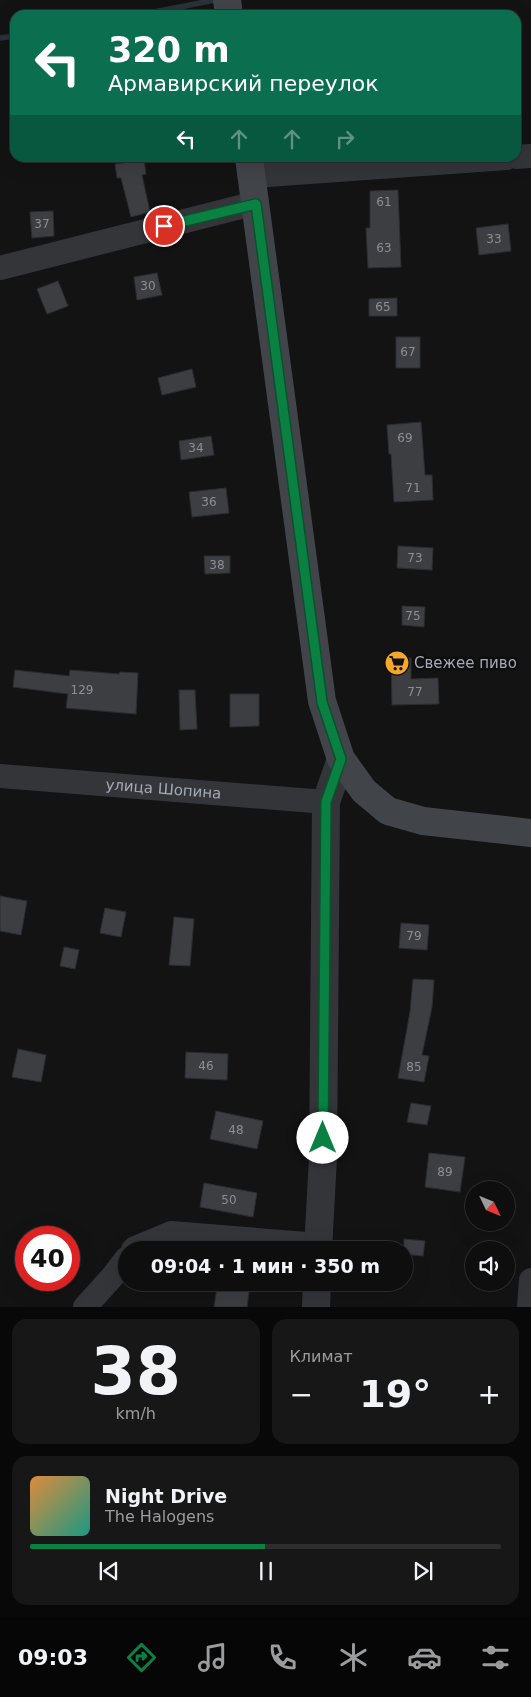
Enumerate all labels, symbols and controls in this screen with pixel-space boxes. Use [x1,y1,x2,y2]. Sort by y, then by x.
icon: left [25,30,90,95]
text: 320 m [108,30,230,70]
text: Армавирский переулок [108,71,379,96]
icon: left [172,125,200,153]
icon: ahead [225,125,253,153]
icon: ahead [278,125,306,153]
icon: right [331,125,359,153]
house number: 61 [376,195,392,209]
pin [143,205,185,247]
icon: arrive [150,212,178,240]
house number: 37 [34,217,50,231]
house number: 33 [486,232,502,246]
house number: 63 [376,241,392,255]
house number: 30 [140,279,156,293]
house number: 65 [375,300,391,314]
house number: 67 [400,345,416,359]
house number: 69 [397,431,413,445]
house number: 34 [188,441,204,455]
house number: 71 [405,481,421,495]
house number: 36 [201,495,217,509]
house number: 73 [407,551,423,565]
house number: 38 [209,558,225,572]
house number: 75 [405,609,421,623]
supermarket icon: Свежее пиво [384,650,410,676]
place label: Свежее пиво [414,654,517,672]
house number: 129 [71,683,93,697]
house number: 77 [407,685,423,699]
street label: улица Шопина [105,775,222,803]
house number: 79 [406,929,422,943]
house number: 46 [198,1059,214,1073]
house number: 85 [406,1060,422,1074]
position arrow [296,1111,348,1163]
house number: 48 [228,1123,244,1137]
house number: 89 [437,1165,453,1179]
north arrow [465,1181,515,1231]
map controls [465,1181,515,1291]
house number: 50 [221,1193,237,1207]
speed limit sign: 40 [15,1226,80,1291]
button: sound [465,1241,515,1291]
text: 09:04 · 1 мин · 350 m [151,1255,380,1277]
text: 38 [91,1334,181,1409]
text: Климат [290,1347,353,1366]
text: 19° [359,1372,431,1416]
text: − [290,1378,313,1411]
text: + [478,1378,501,1411]
text: km/h [116,1404,156,1423]
text: Night Drive [105,1485,227,1507]
text: The Halogens [105,1507,214,1526]
icon: previous [95,1557,123,1585]
icon: pause [252,1557,280,1585]
icon: next [409,1557,437,1585]
icon: directions [124,1640,159,1675]
icon: music [195,1640,230,1675]
icon: phone [265,1640,300,1675]
icon: climate [336,1640,371,1675]
icon: car [407,1640,442,1675]
icon: filters [478,1640,513,1675]
text: 09:03 [18,1645,88,1670]

